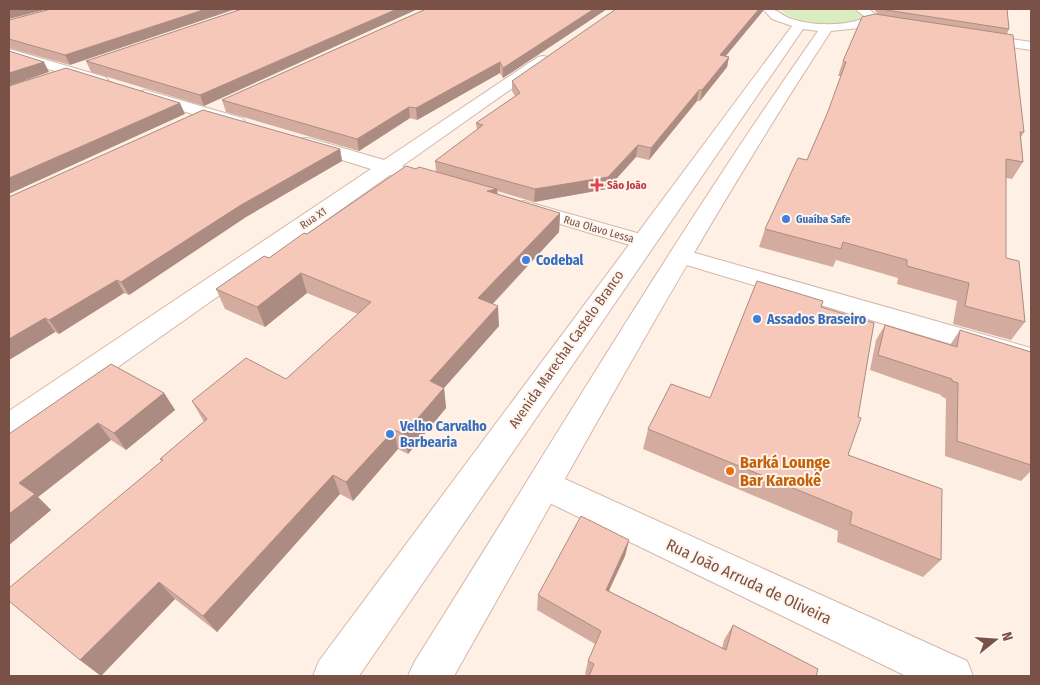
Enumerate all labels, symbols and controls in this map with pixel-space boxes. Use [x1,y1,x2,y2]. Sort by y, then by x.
marker: São João [591,179,603,191]
place label: São João [607,179,647,192]
street label: Rua X1 [298,205,329,232]
street label: Rua Olavo Lessa [562,213,636,246]
marker: Guaíba Safe [780,213,792,225]
place label: Guaíba Safe [796,213,851,226]
place label: Codebal [536,252,584,269]
marker: Codebal [520,254,532,266]
street label: Avenida Marechal Castelo Branco [505,267,628,432]
place label: Assados Braseiro [766,311,867,328]
marker: Assados Braseiro [751,313,763,325]
place label: Velho Carvalho Barbearia [399,418,487,451]
marker: Velho Carvalho Barbearia [384,428,396,440]
place label: Barká Lounge Bar Karaokê [740,453,830,490]
marker: Barká Lounge Bar Karaokê [724,465,736,477]
street label: Rua João Arruda de Oliveira [663,535,834,628]
north arrow [970,615,1020,665]
text: N [998,630,1016,643]

